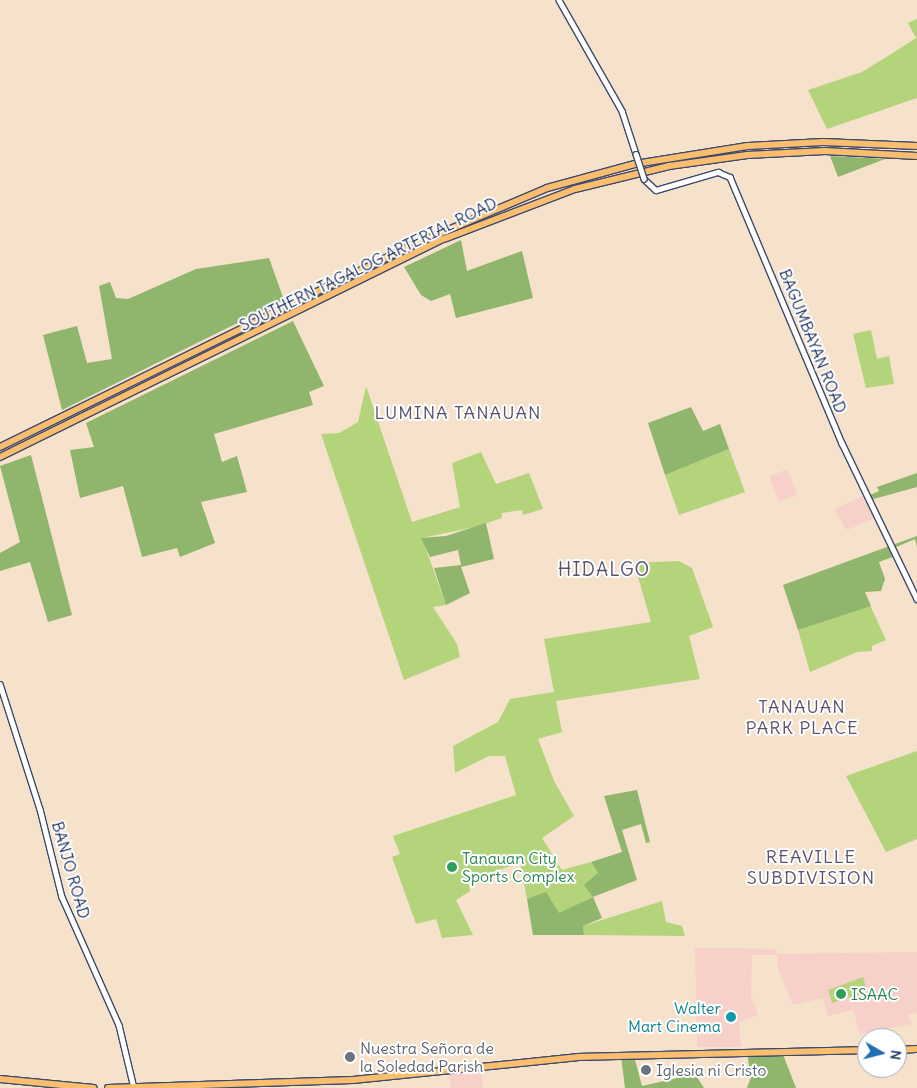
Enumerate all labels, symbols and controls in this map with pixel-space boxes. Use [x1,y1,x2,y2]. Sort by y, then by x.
street label: SOUTHERN TAGALOG ARTERIAL ROAD [236,193,500,335]
street label: BAGUMBAYAN ROAD [775,266,851,416]
district label: LUMINA TANAUAN [373,402,543,424]
district label: HIDALGO [557,559,651,581]
district label: TANAUAN PARK PLACE [744,697,860,740]
street label: BANJO ROAD [48,819,94,921]
district label: REAVILLE SUBDIVISION [745,847,877,890]
place label: Tanauan City Sports Complex [462,848,575,886]
marker: Tanauan City Sports Complex [446,861,458,873]
place label: ISAAC [851,984,898,1004]
marker: ISAAC [835,988,847,1000]
place label: Walter Mart Cinema [628,998,721,1036]
marker: Walter Mart Cinema [725,1011,737,1023]
north arrow [857,1028,907,1078]
place label: Nuestra Señora de la Soledad Parish [360,1038,494,1076]
text: N [886,1049,905,1061]
marker: Nuestra Señora de la Soledad Parish [344,1051,356,1063]
place label: Iglesia ni Cristo [656,1060,766,1080]
marker: Iglesia ni Cristo [640,1064,652,1076]

